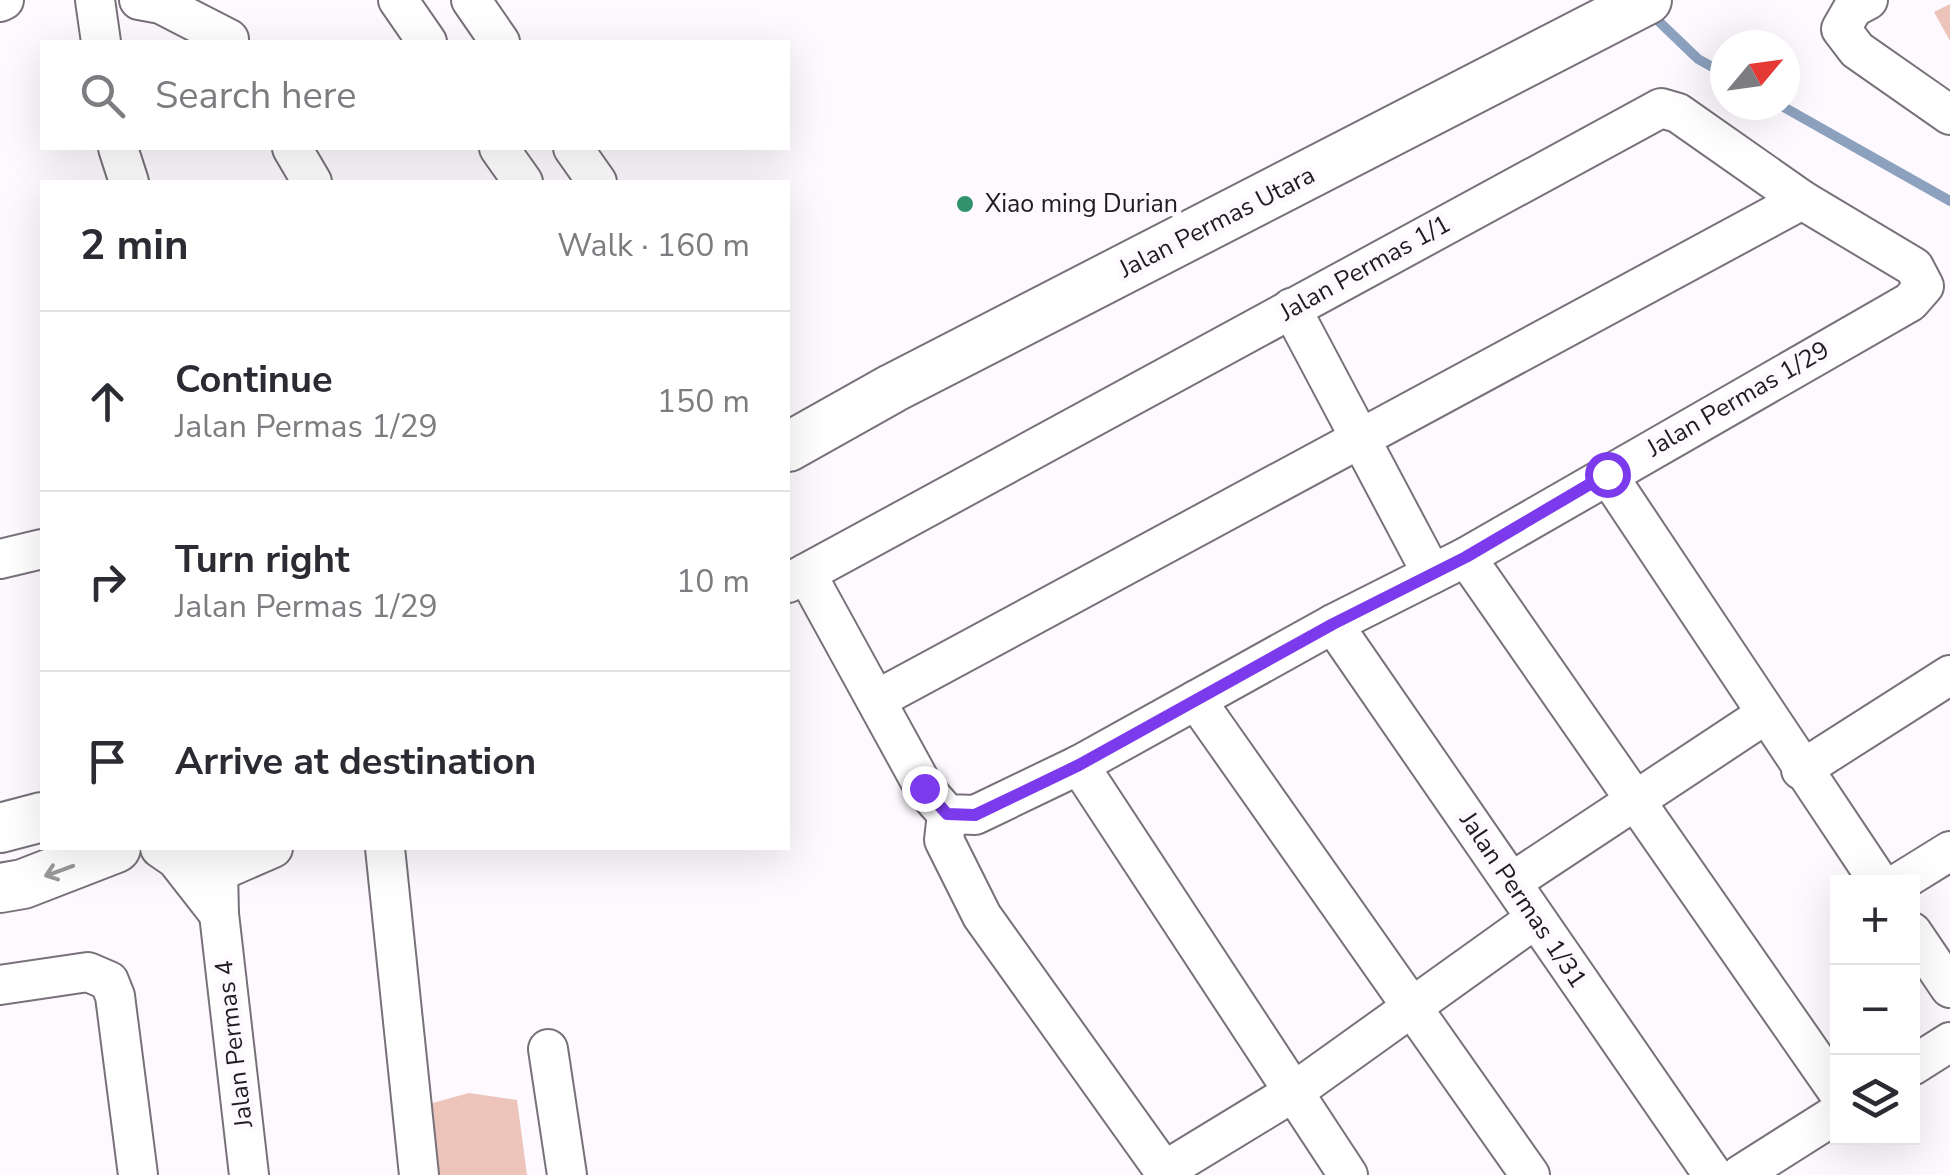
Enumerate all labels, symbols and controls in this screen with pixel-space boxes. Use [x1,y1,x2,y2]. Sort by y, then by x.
north arrow [1710,30,1800,120]
search box [40,40,790,150]
icon: search [75,68,130,123]
text: Search here [155,70,356,121]
street label: Jalan Permas Utara [1112,158,1321,287]
place label: Xiao ming Durian [985,187,1178,221]
marker: Xiao ming Durian [954,193,976,215]
street label: Jalan Permas 1/1 [1273,207,1456,329]
text: 2 min [80,217,189,274]
text: Walk · 160 m [557,224,750,267]
street label: Jalan Permas 1/29 [1640,333,1835,466]
text: Continue [175,354,333,405]
icon: ahead [80,374,135,429]
text: 150 m [657,380,750,423]
text: Jalan Permas 1/29 [175,405,438,448]
route start [1585,452,1631,498]
text: Turn right [175,534,350,585]
icon: right [80,554,135,609]
text: 10 m [676,560,750,603]
text: Jalan Permas 1/29 [175,585,438,628]
icon: arrive [80,734,135,789]
text: Arrive at destination [175,736,536,787]
route end [902,766,948,812]
street label: Jalan Permas 1/31 [1451,805,1595,995]
one-way arrow [44,863,75,881]
map controls [1830,875,1920,1145]
button: + [1830,875,1920,965]
street label: Jalan Permas 4 [207,958,261,1131]
button: − [1830,965,1920,1055]
button: layers [1830,1055,1920,1145]

